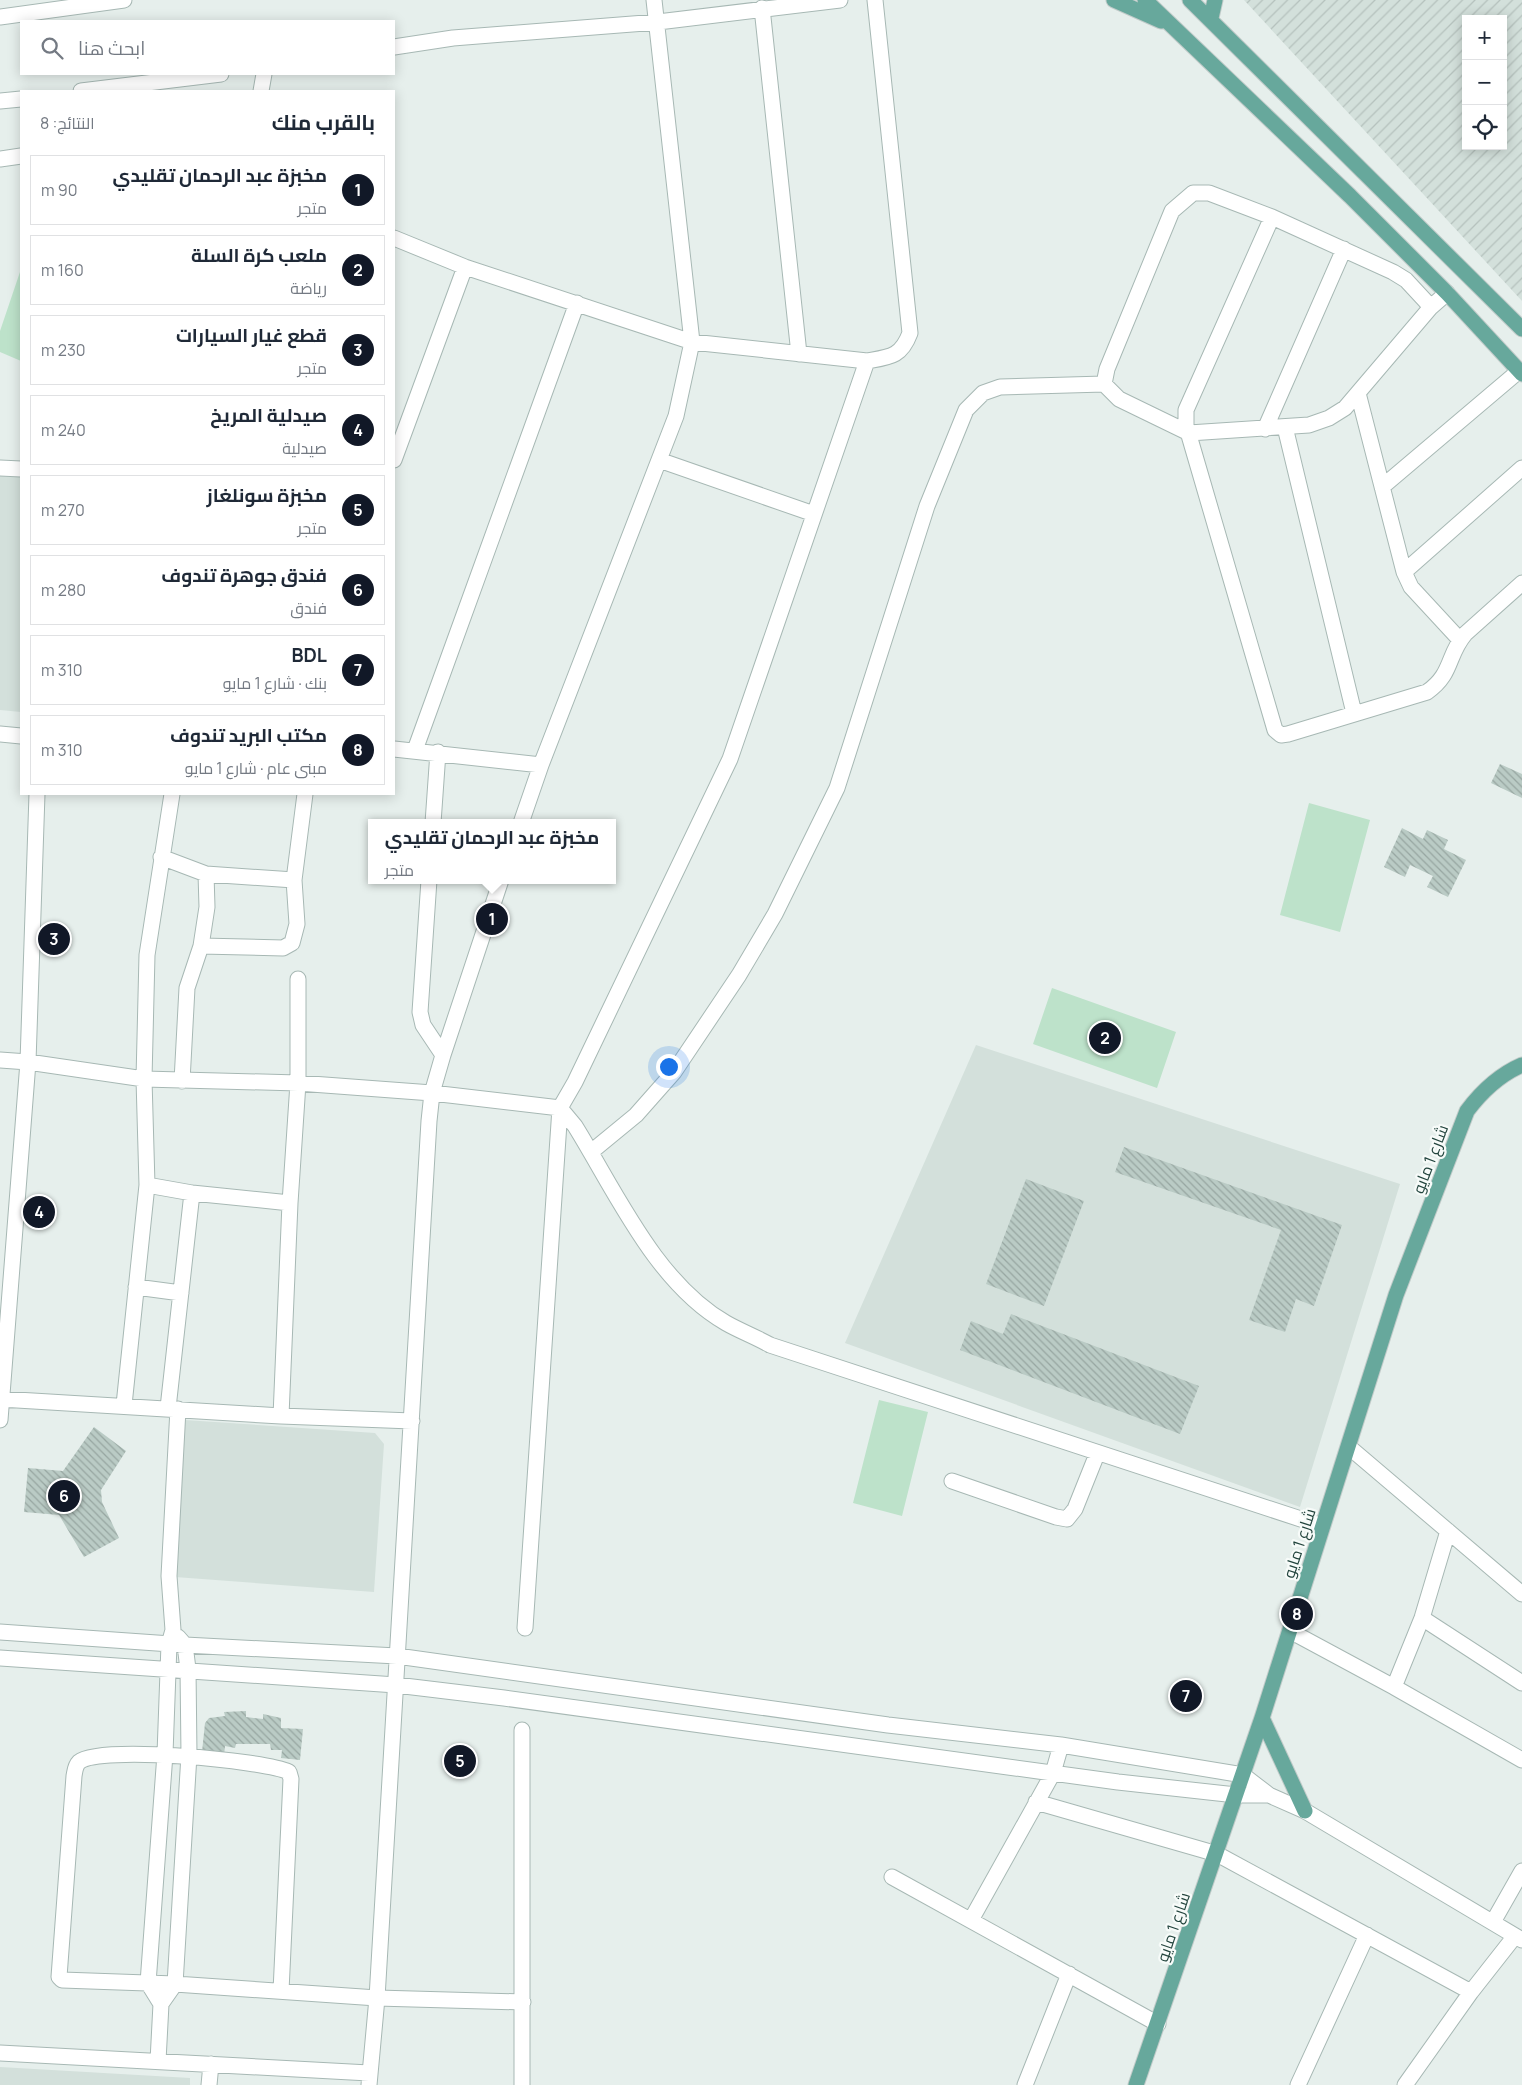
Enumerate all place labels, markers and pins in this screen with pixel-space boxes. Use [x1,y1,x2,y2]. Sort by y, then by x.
pin: 1 [476,900,508,938]
pin: 3 [38,920,70,958]
pin: 2 [1089,1019,1121,1057]
pin: 4 [23,1193,55,1231]
pin: 6 [48,1477,80,1515]
pin: 8 [1281,1595,1313,1633]
pin: 7 [1170,1677,1202,1715]
pin: 5 [444,1742,476,1780]

